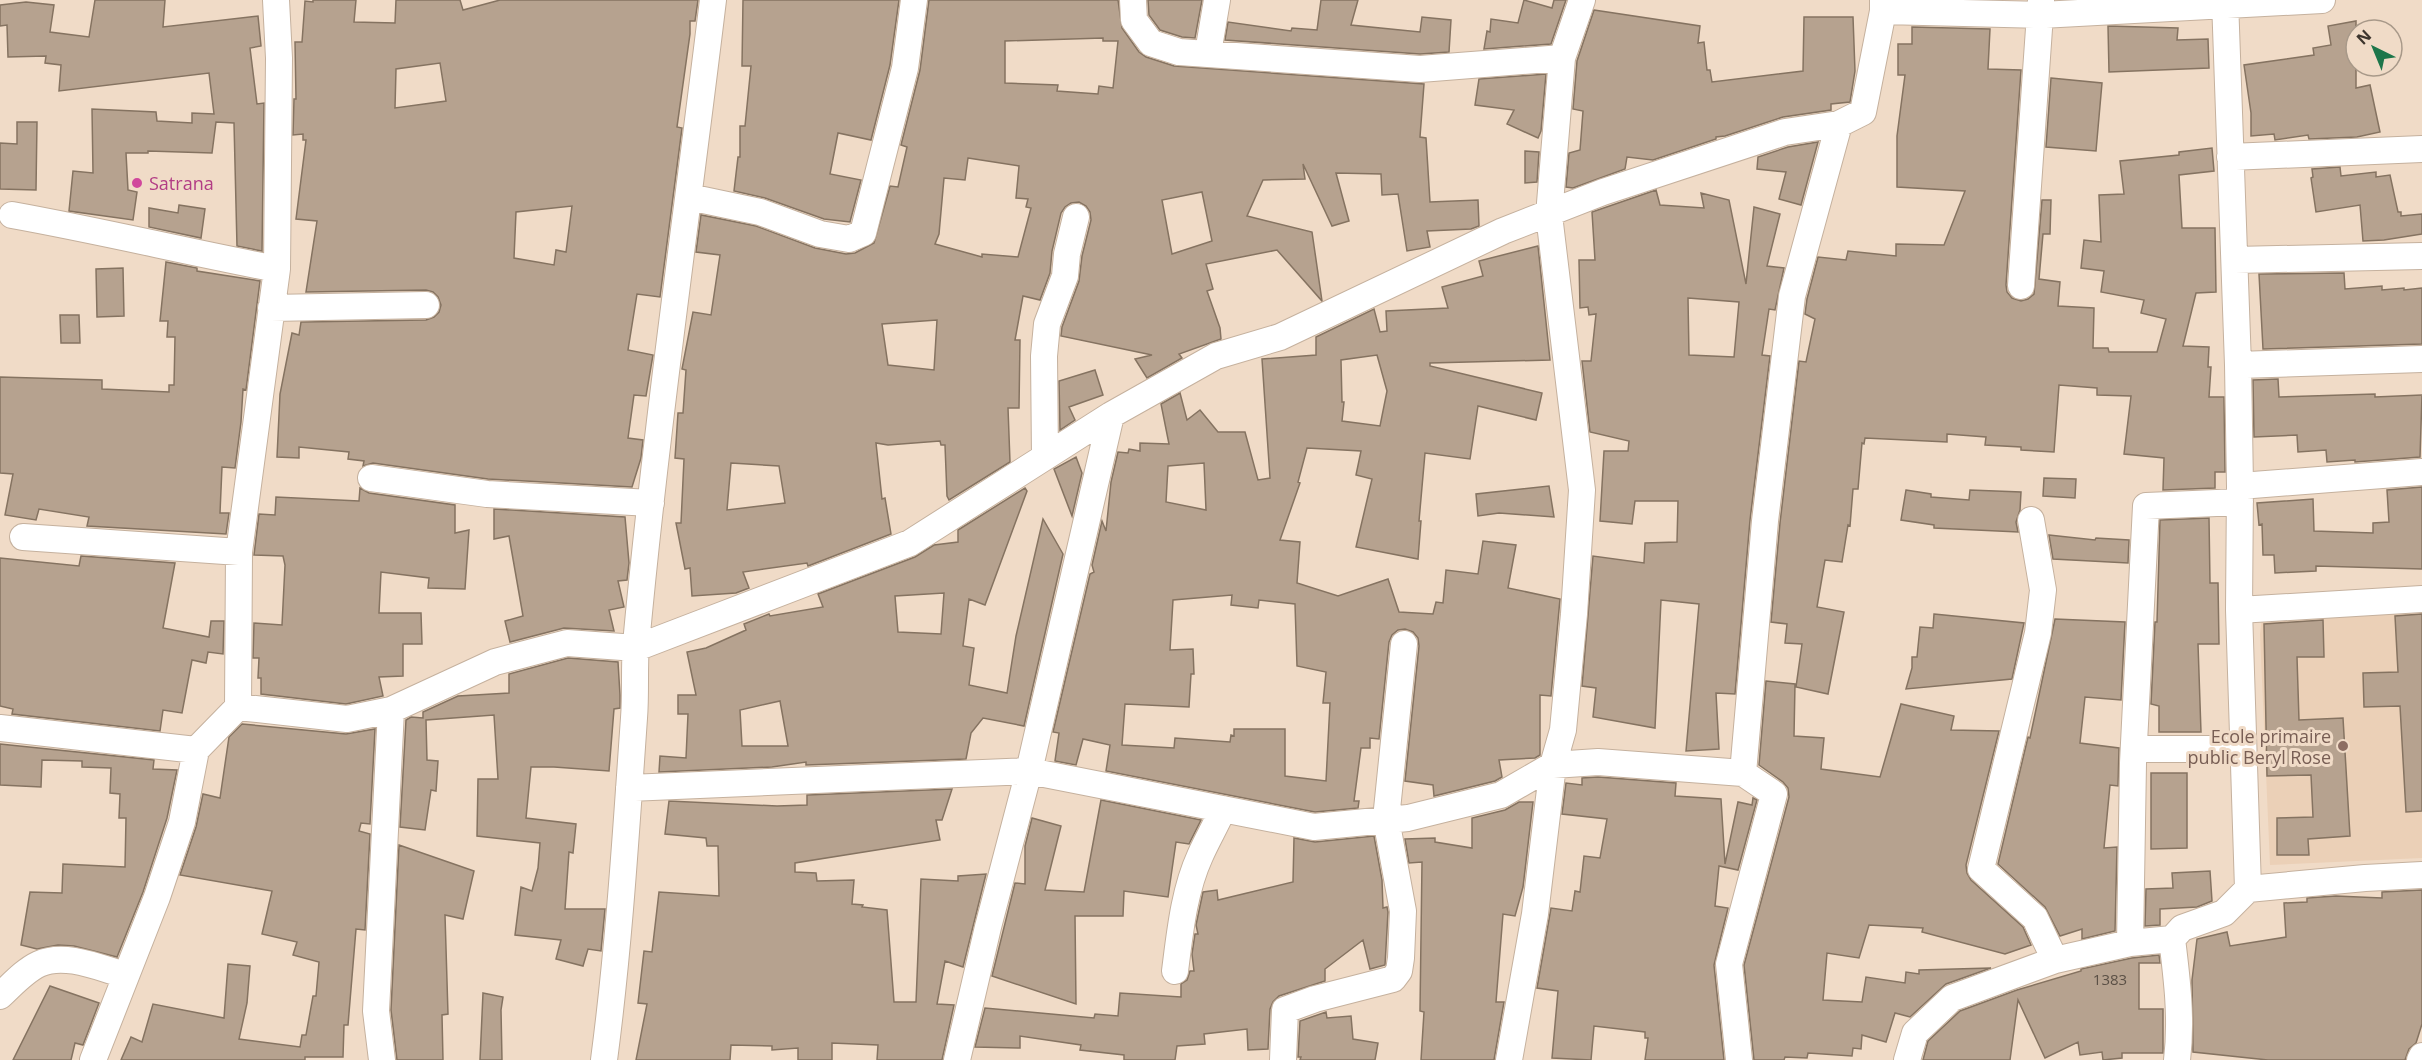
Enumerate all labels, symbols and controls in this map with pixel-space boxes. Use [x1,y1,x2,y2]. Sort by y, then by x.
north arrow [2344,18,2404,78]
text: N [2352,25,2376,50]
place label: Satrana [149,171,214,195]
marker: Satrana [130,176,144,190]
place label: Ecole primaire public Beryl Rose [2188,724,2331,769]
marker: Ecole primaire public Beryl Rose [2336,739,2350,753]
house number: 1383 [2093,969,2127,989]

